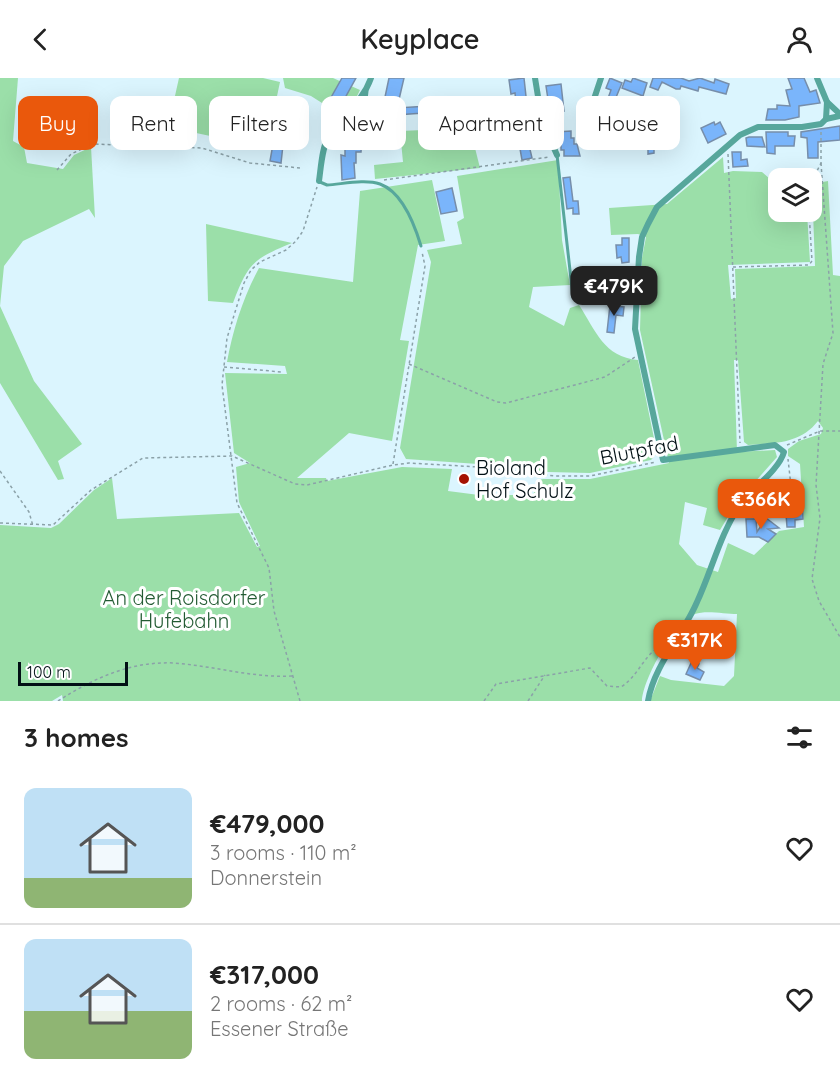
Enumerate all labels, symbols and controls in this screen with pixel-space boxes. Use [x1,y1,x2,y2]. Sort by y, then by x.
text: Keyplace [361,22,479,56]
icon: back [24,23,57,56]
icon: person [783,23,816,56]
chip: Buy [18,96,98,150]
chip: Rent [110,96,197,150]
chip: Filters [209,96,309,150]
chip: New [321,96,406,150]
chip: Apartment [418,96,564,150]
chip: House [576,96,680,150]
map controls [768,168,822,222]
button: layers [768,168,822,222]
pin: €479K [572,266,656,317]
text: €479K [584,273,644,298]
street label: Blutpfad [598,430,680,470]
place label: Bioland Hof Schulz [476,455,574,503]
marker: Bioland Hof Schulz [457,472,471,486]
pin: €366K [719,479,803,530]
text: €366K [732,486,790,511]
park label: An der Roisdorfer Hufebahn [103,585,266,633]
pin: €317K [653,620,737,671]
text: €317K [667,627,723,652]
scale bar [18,659,128,686]
text: 100 m [27,662,71,682]
text: 3 homes [24,721,129,754]
icon: filters [783,721,816,754]
text: €479,000 [210,807,324,840]
icon: home [72,812,144,884]
icon: heart [783,832,816,865]
text: 3 rooms · 110 m² [210,840,357,865]
text: Donnerstein [210,865,322,890]
text: €317,000 [210,958,319,991]
icon: home [72,963,144,1035]
icon: heart [783,983,816,1016]
text: 2 rooms · 62 m² [210,991,352,1016]
text: Essener Straße [210,1016,348,1041]

